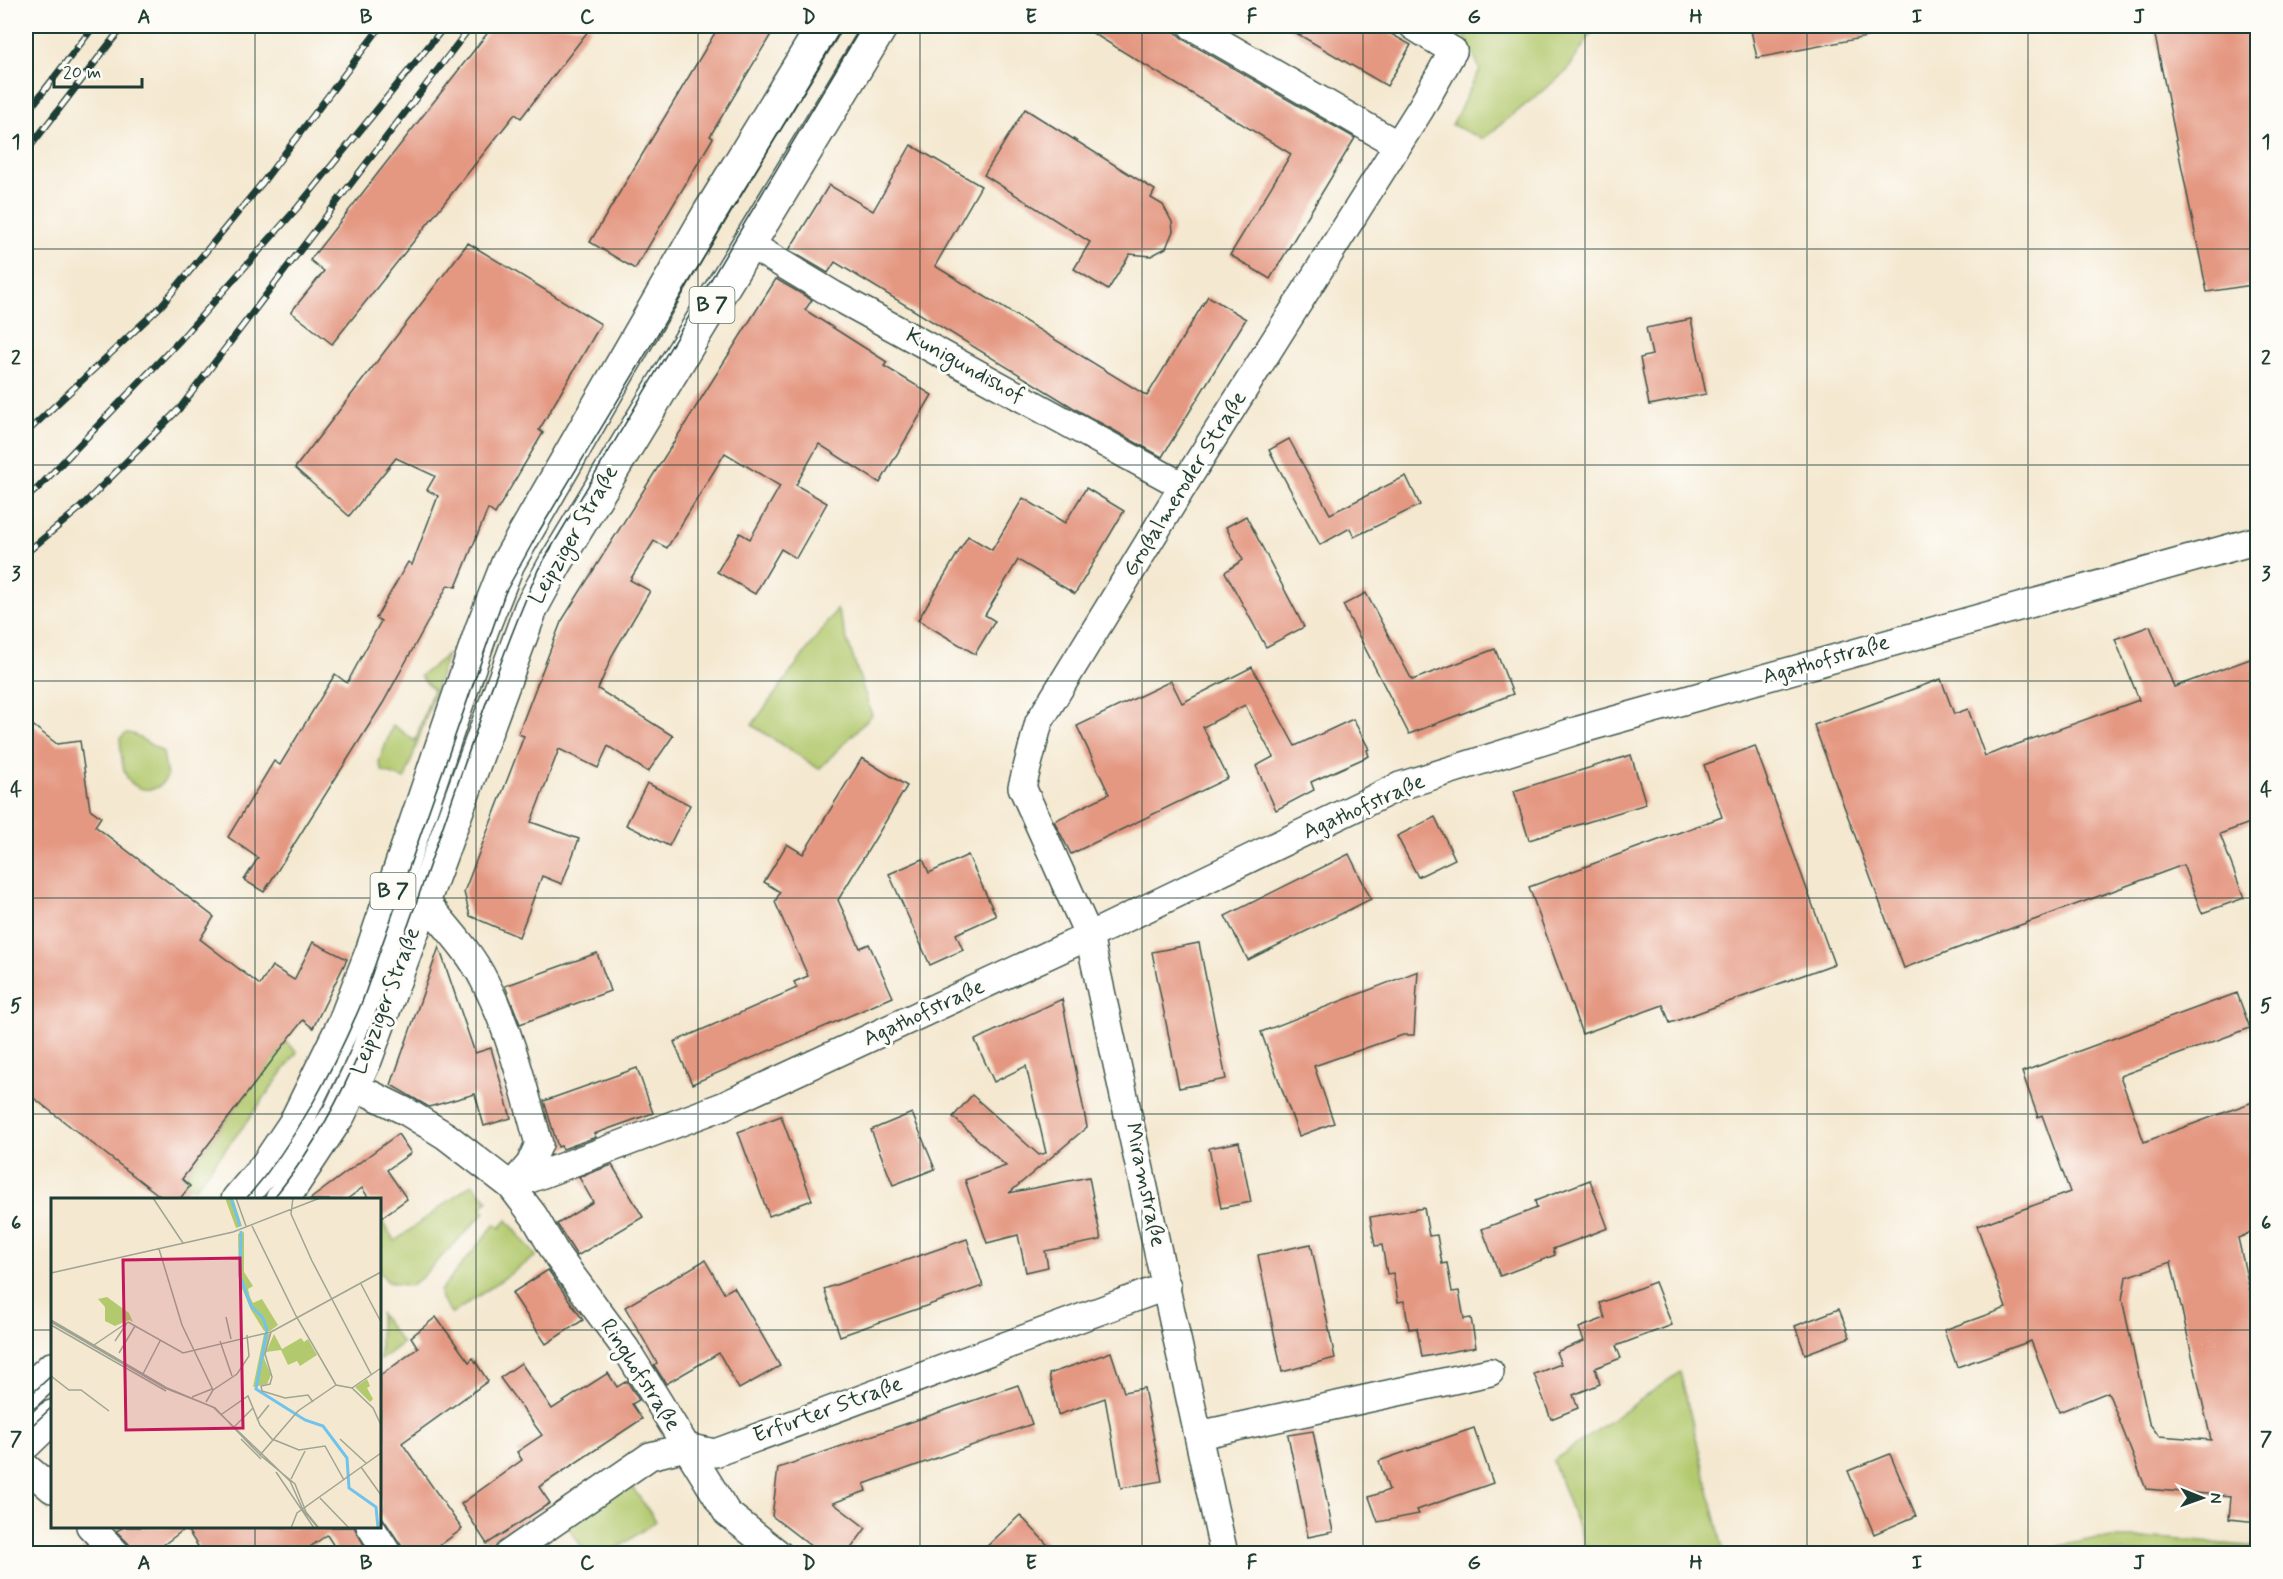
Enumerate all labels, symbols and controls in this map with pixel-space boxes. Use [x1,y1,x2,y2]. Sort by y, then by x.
text: A [137,4,151,31]
text: B [360,4,373,31]
text: C [580,4,595,31]
text: D [802,4,816,31]
text: E [1025,4,1037,31]
text: F [1247,4,1258,31]
text: G [1467,4,1481,31]
text: H [1689,4,1703,31]
text: I [1912,4,1922,31]
text: J [2133,4,2145,31]
scale bar [54,51,142,89]
text: 20 m [63,61,101,85]
text: 1 [12,129,20,156]
text: 1 [2262,129,2270,156]
road number: B 7 [690,287,734,323]
street label: Kunigundishof [899,322,1029,413]
text: 2 [11,345,21,372]
text: 2 [2261,345,2271,372]
street label: Großalmeroder Straße [1116,386,1254,582]
street label: Leipziger Straße [523,460,628,611]
text: 3 [11,561,21,588]
text: 3 [2261,561,2271,588]
street label: Agathofstraße [1759,628,1893,692]
street label: Agathofstraße [1299,768,1430,847]
text: 4 [10,777,22,804]
text: 4 [2260,777,2272,804]
road number: B 7 [370,873,416,909]
street label: Leipziger Straße [345,923,430,1080]
street label: Agathofstraße [859,973,990,1054]
text: 5 [10,993,22,1020]
text: 5 [2260,993,2272,1020]
street label: Miramstraße [1118,1120,1172,1250]
inset map [51,1198,381,1528]
text: 6 [11,1210,21,1237]
text: 6 [2261,1210,2271,1237]
street label: Ringhofstraße [591,1314,687,1438]
street label: Erfurter Straße [750,1370,907,1450]
text: 7 [10,1426,22,1453]
text: 7 [2260,1426,2272,1453]
north arrow [2172,1468,2232,1528]
text: N [2205,1493,2226,1504]
text: A [137,1550,151,1577]
text: B [360,1550,373,1577]
text: C [580,1550,595,1577]
text: D [802,1550,816,1577]
text: E [1025,1550,1037,1577]
text: F [1247,1550,1258,1577]
text: G [1467,1550,1481,1577]
text: H [1689,1550,1703,1577]
text: I [1912,1550,1922,1577]
text: J [2133,1550,2145,1577]

